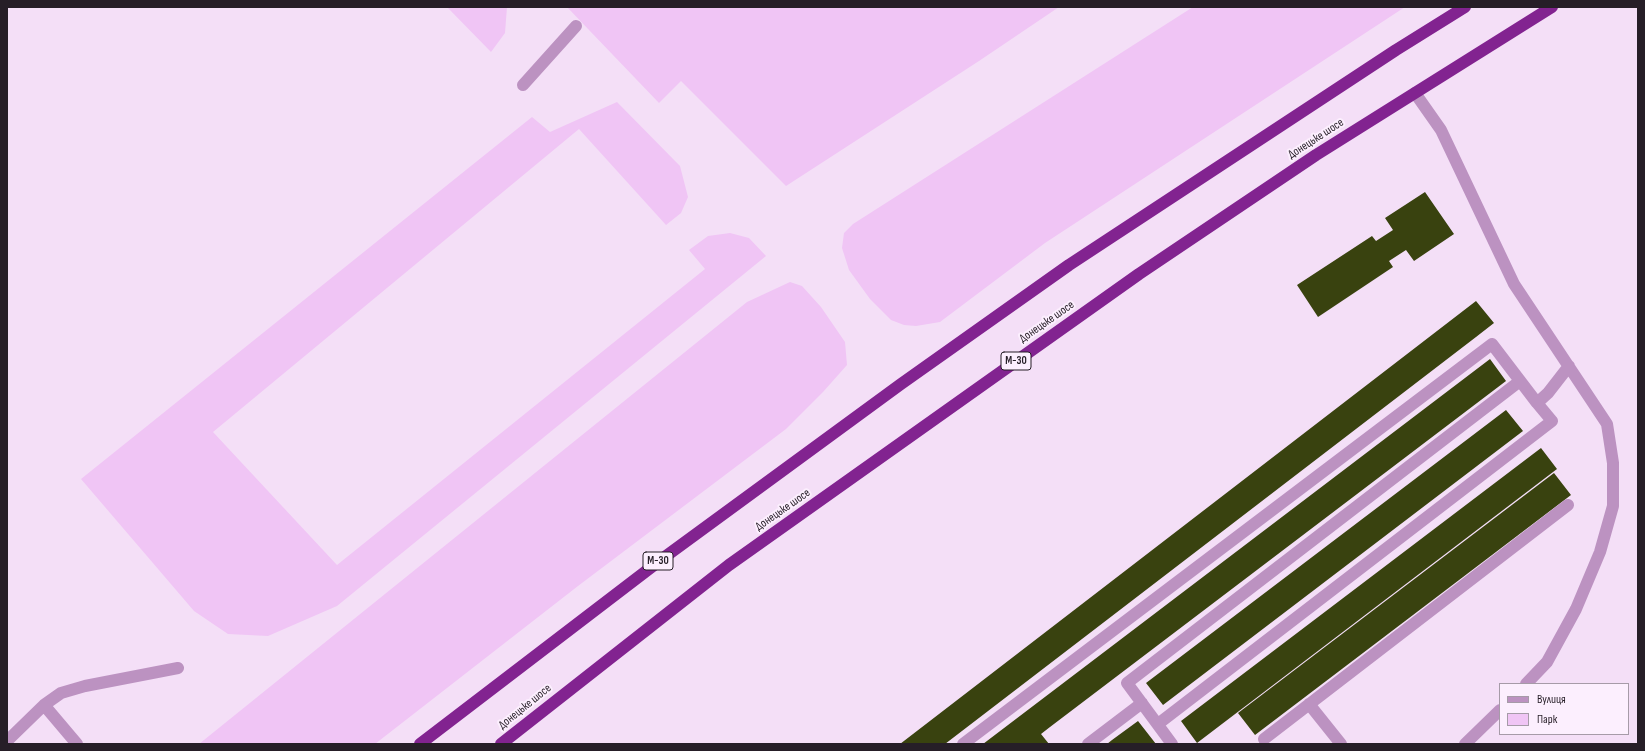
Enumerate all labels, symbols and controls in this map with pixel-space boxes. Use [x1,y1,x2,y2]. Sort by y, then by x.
street label: Донецьке шосе [1285,116,1347,162]
street label: Донецьке шосе [1017,298,1077,346]
road number: М-30 [1001,352,1031,370]
street label: Донецьке шосе [753,486,813,534]
road number: М-30 [643,552,673,570]
street label: Донецьке шосе [496,681,554,733]
legend [1499,683,1629,735]
text: Вулиця [1537,692,1566,707]
text: Парк [1537,712,1557,727]

